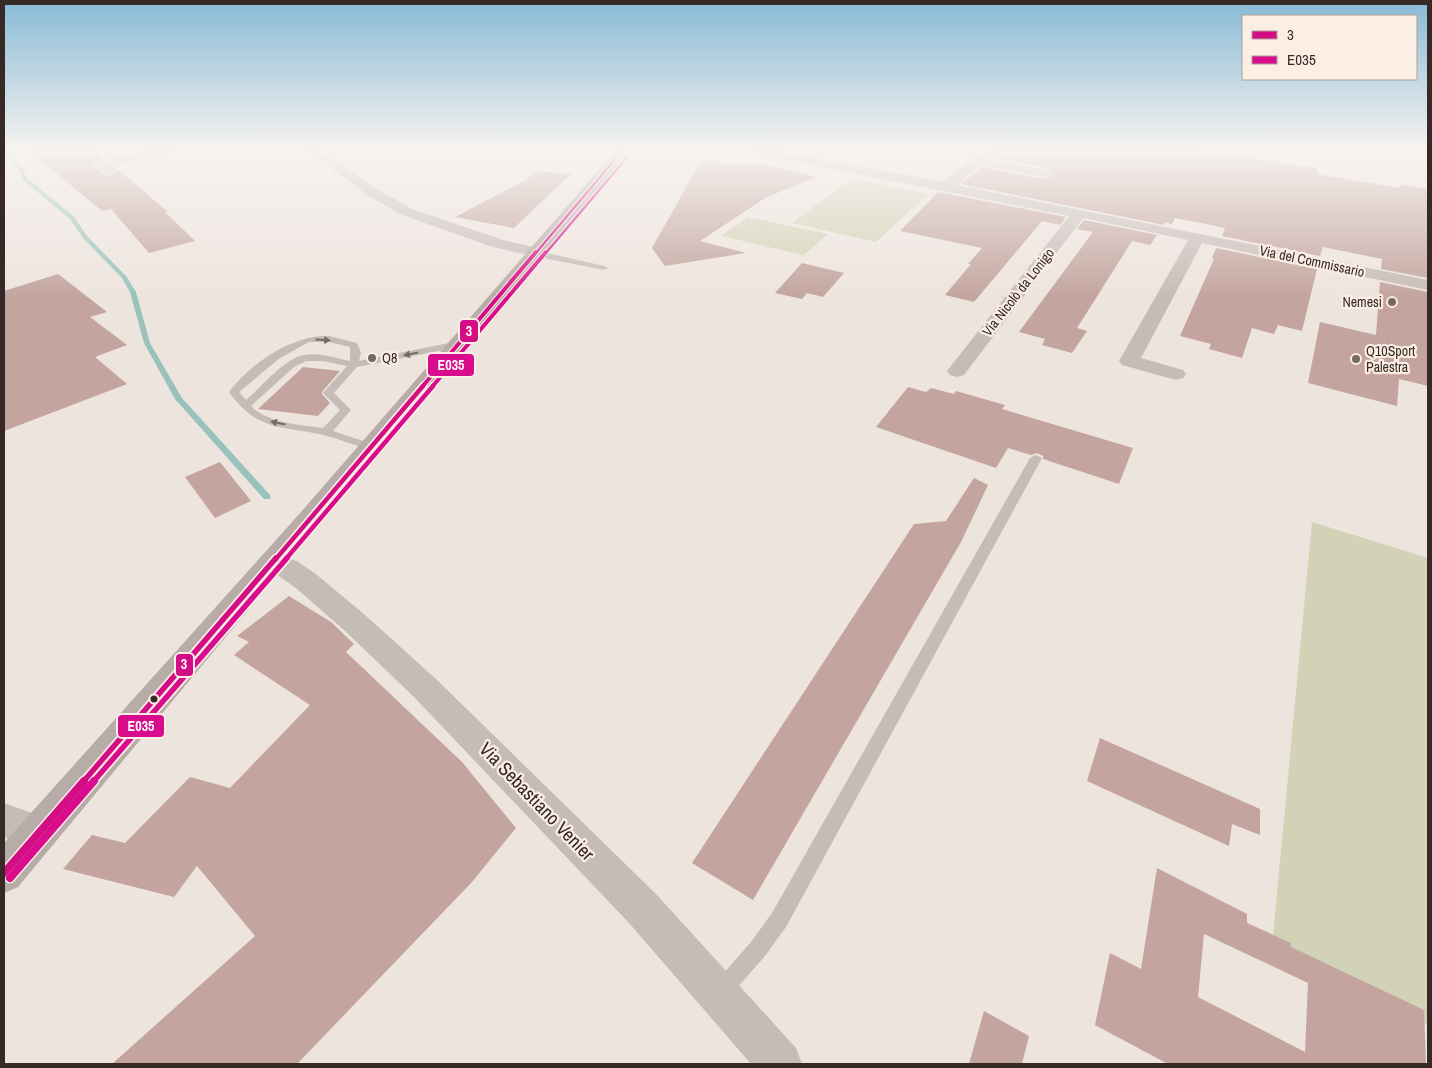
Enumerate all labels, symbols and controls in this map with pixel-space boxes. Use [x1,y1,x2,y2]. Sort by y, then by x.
legend [1242,15,1417,80]
text: 3 [1287,24,1294,45]
text: E035 [1287,49,1316,70]
street label: Via del Commissario [1258,241,1366,281]
street label: Via Nicolò da Lonigo [978,244,1058,340]
place label: Nemesi [1342,293,1382,311]
marker: Nemesi [1386,296,1398,308]
line badge: 3 [459,319,479,343]
text: 3 [466,322,472,340]
one-way arrow [316,336,332,344]
place label: Q10Sport Palestra [1366,342,1415,376]
place label: Q8 [382,349,397,367]
one-way arrow [403,350,418,358]
marker: Q8 [366,352,378,364]
line badge: E035 [427,353,475,377]
marker: Q10Sport Palestra [1350,353,1362,365]
text: E035 [438,356,465,374]
one-way arrow [270,418,286,426]
line badge: 3 [175,653,194,677]
text: 3 [181,655,187,673]
unlabelled marker [149,694,159,704]
line badge: E035 [117,714,165,738]
text: E035 [128,717,155,735]
street label: Via Sebastiano Venier [474,736,601,867]

